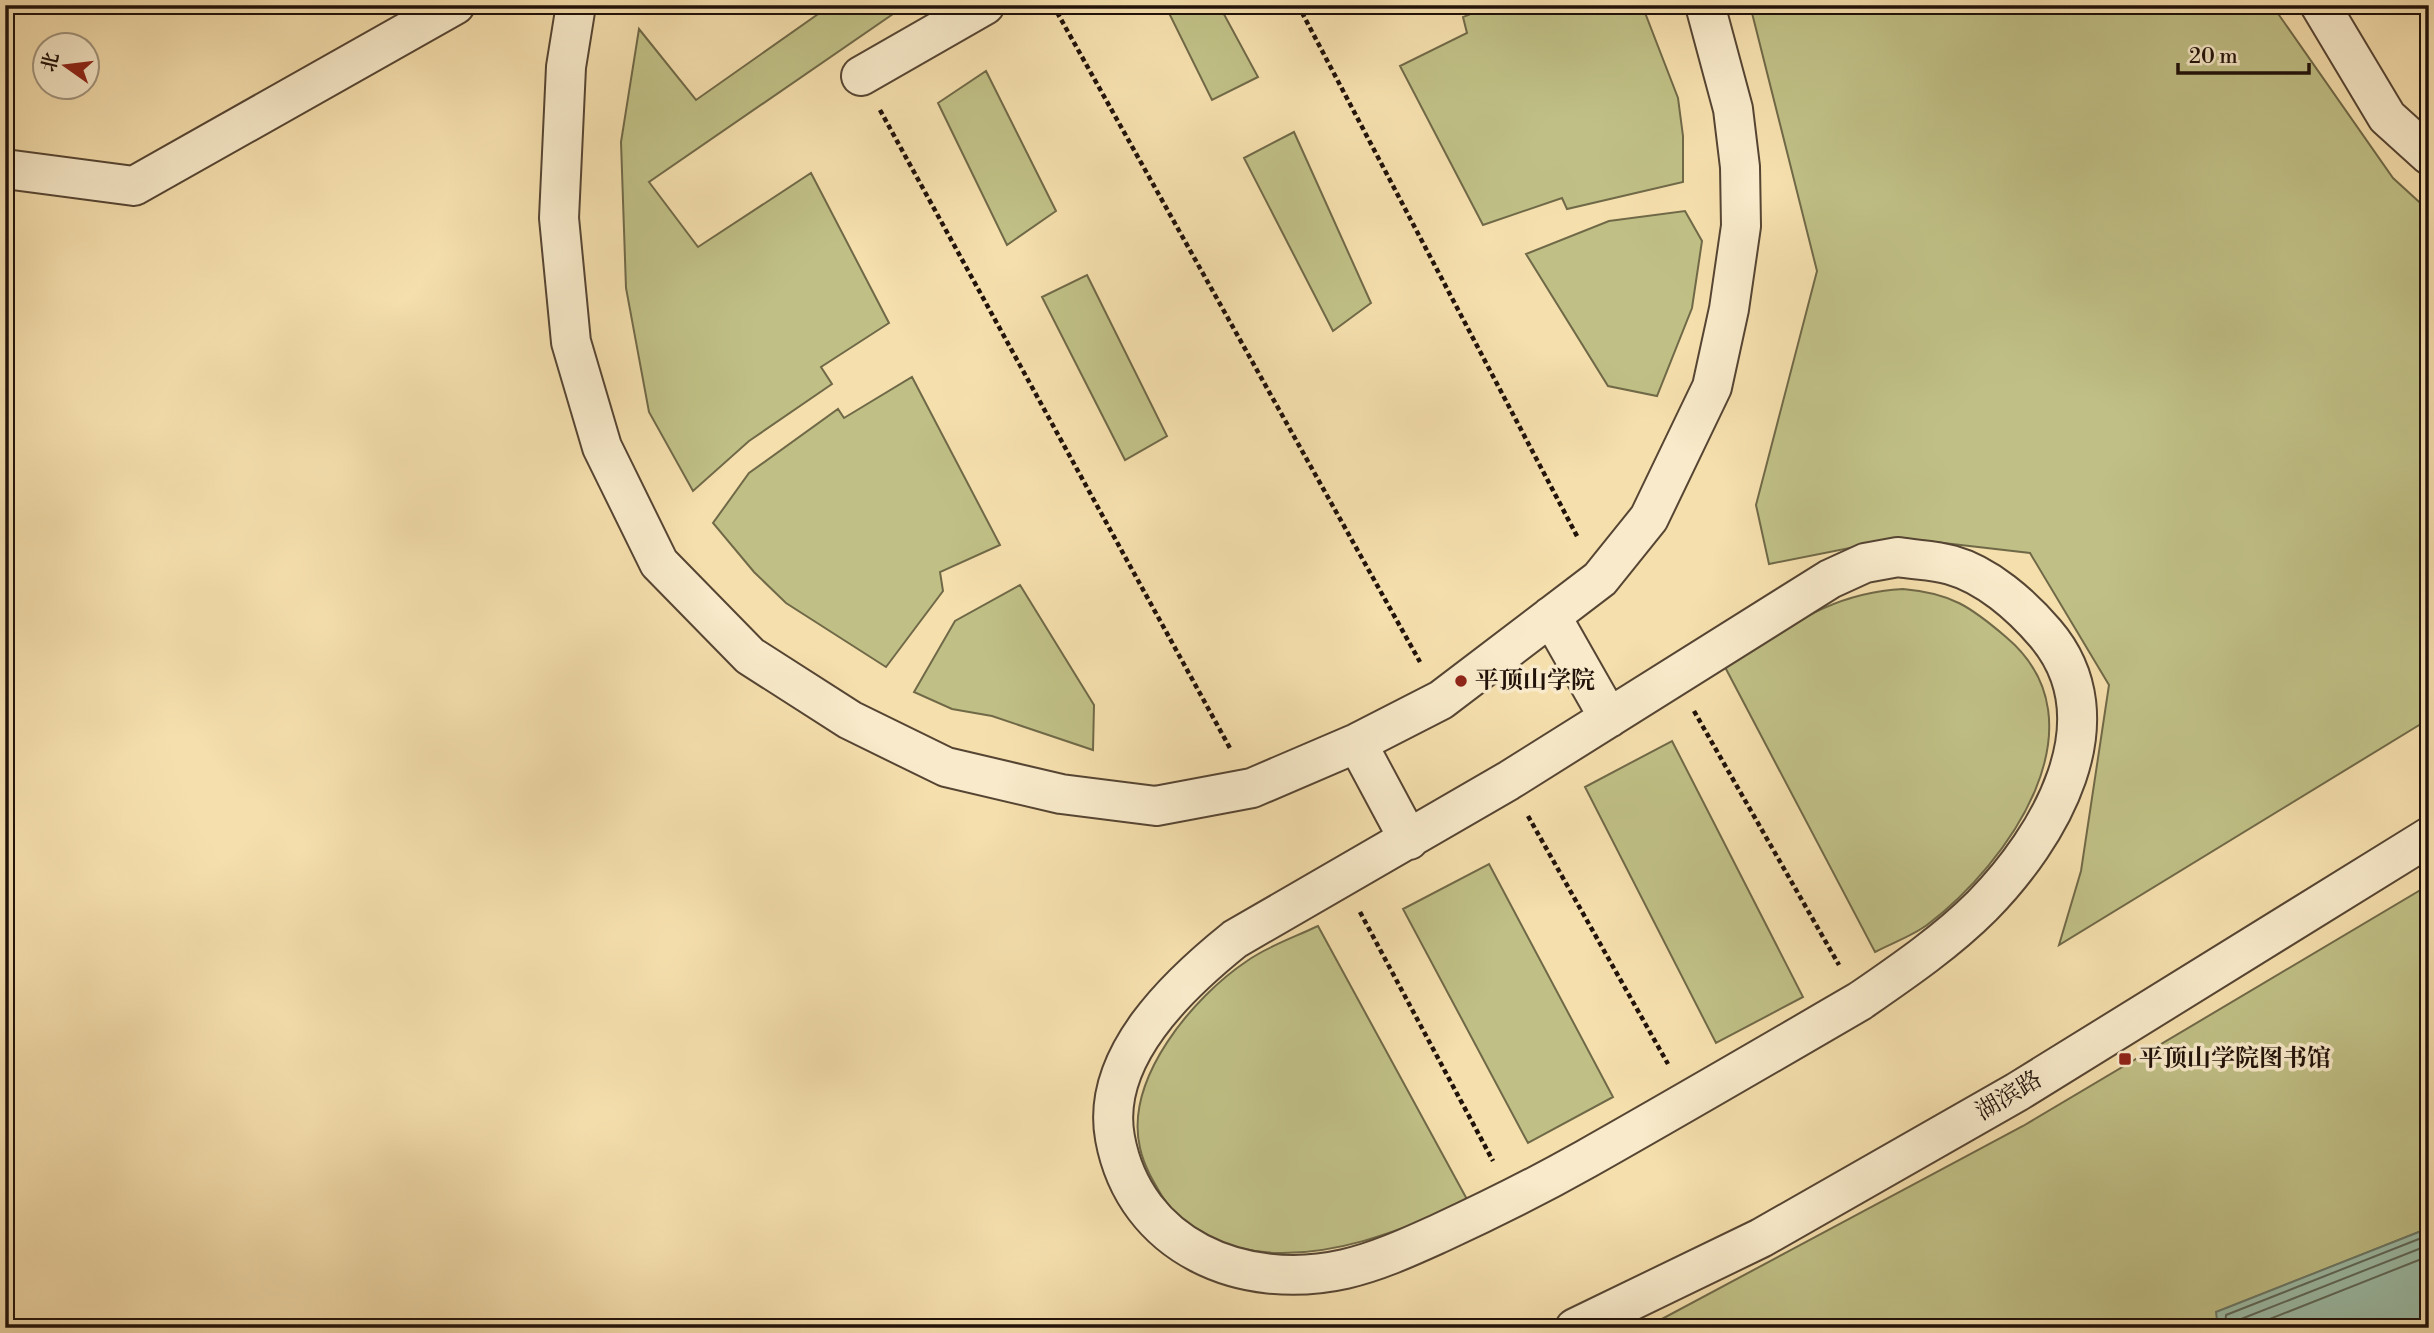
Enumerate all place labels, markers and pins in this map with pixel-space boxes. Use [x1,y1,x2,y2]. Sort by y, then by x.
place label: 平顶山学院 [1475,666,1595,696]
marker: 平顶山学院 [1453,673,1469,689]
place label: 平顶山学院图书馆 [2139,1044,2331,1074]
marker: 平顶山学院图书馆 [2117,1051,2133,1067]

